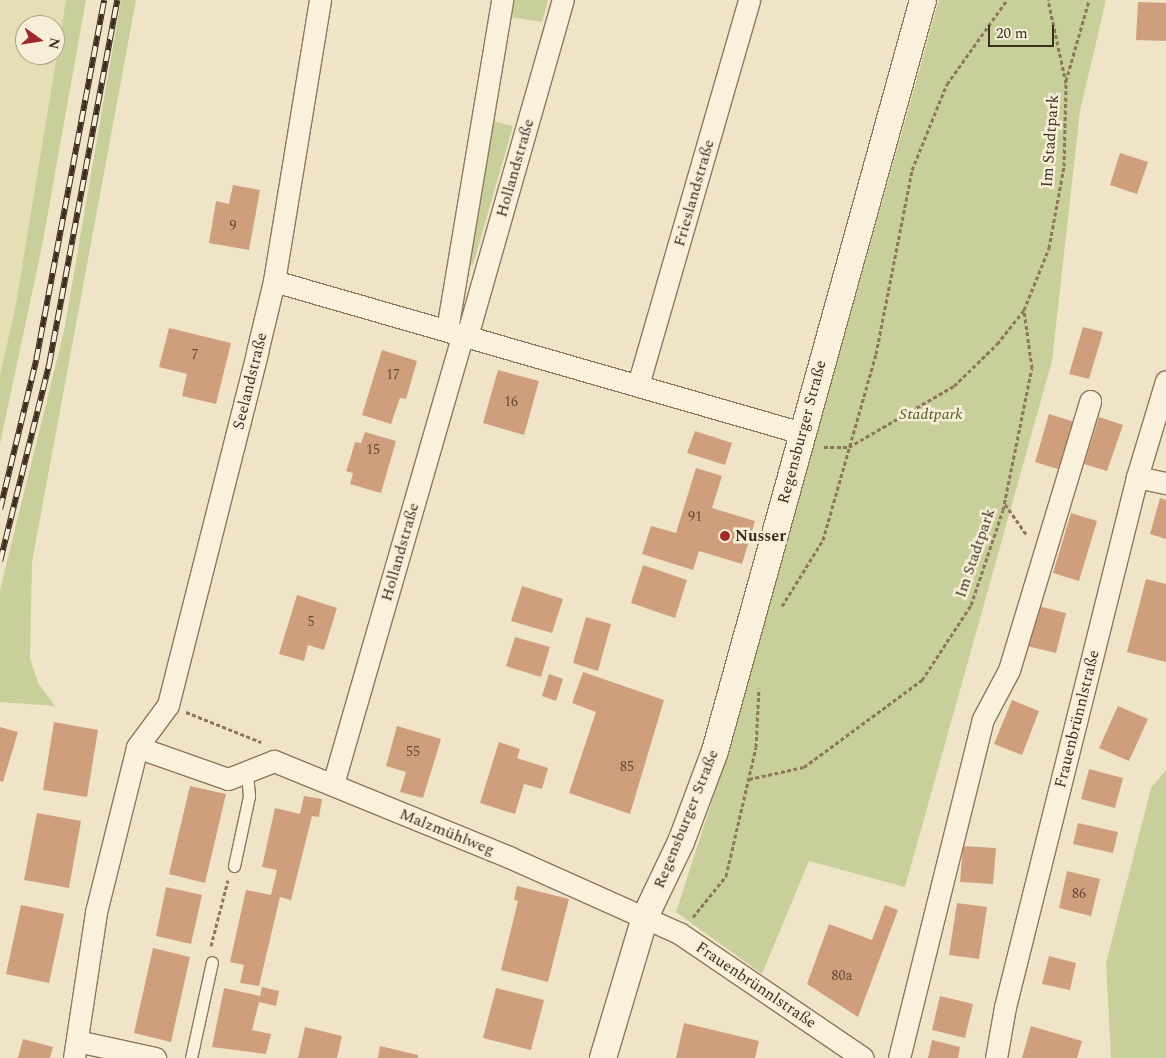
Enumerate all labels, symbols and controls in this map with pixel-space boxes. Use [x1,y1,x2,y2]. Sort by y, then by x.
north arrow [15,15,65,65]
scale bar [991,15,1057,47]
text: 20 m [996,22,1028,45]
text: N [43,35,66,51]
street label: Im Stadtpark [1037,94,1063,188]
street label: Hollandstraße [492,117,538,219]
street label: Frieslandstraße [670,137,718,249]
house number: 9 [230,218,236,234]
street label: Seelandstraße [229,330,271,432]
house number: 7 [192,347,198,363]
street label: Regensburger Straße [774,358,830,506]
house number: 17 [386,367,400,383]
house number: 16 [504,394,518,410]
park label: Stadtpark [899,404,963,424]
house number: 15 [366,442,380,458]
street label: Hollandstraße [377,501,423,603]
street label: Im Stadtpark [951,506,999,600]
house number: 91 [688,509,702,525]
place label: Nusser [735,526,786,546]
marker: Nusser [719,530,731,542]
house number: 5 [308,614,314,630]
street label: Frauenbrünnlstraße [1051,648,1103,790]
house number: 55 [406,744,420,760]
street label: Regensburger Straße [649,747,723,891]
house number: 85 [620,759,634,775]
street label: Malzmühlweg [397,804,497,860]
house number: 86 [1072,886,1086,902]
street label: Frauenbrünnlstraße [692,937,820,1033]
house number: 80a [832,968,852,984]

